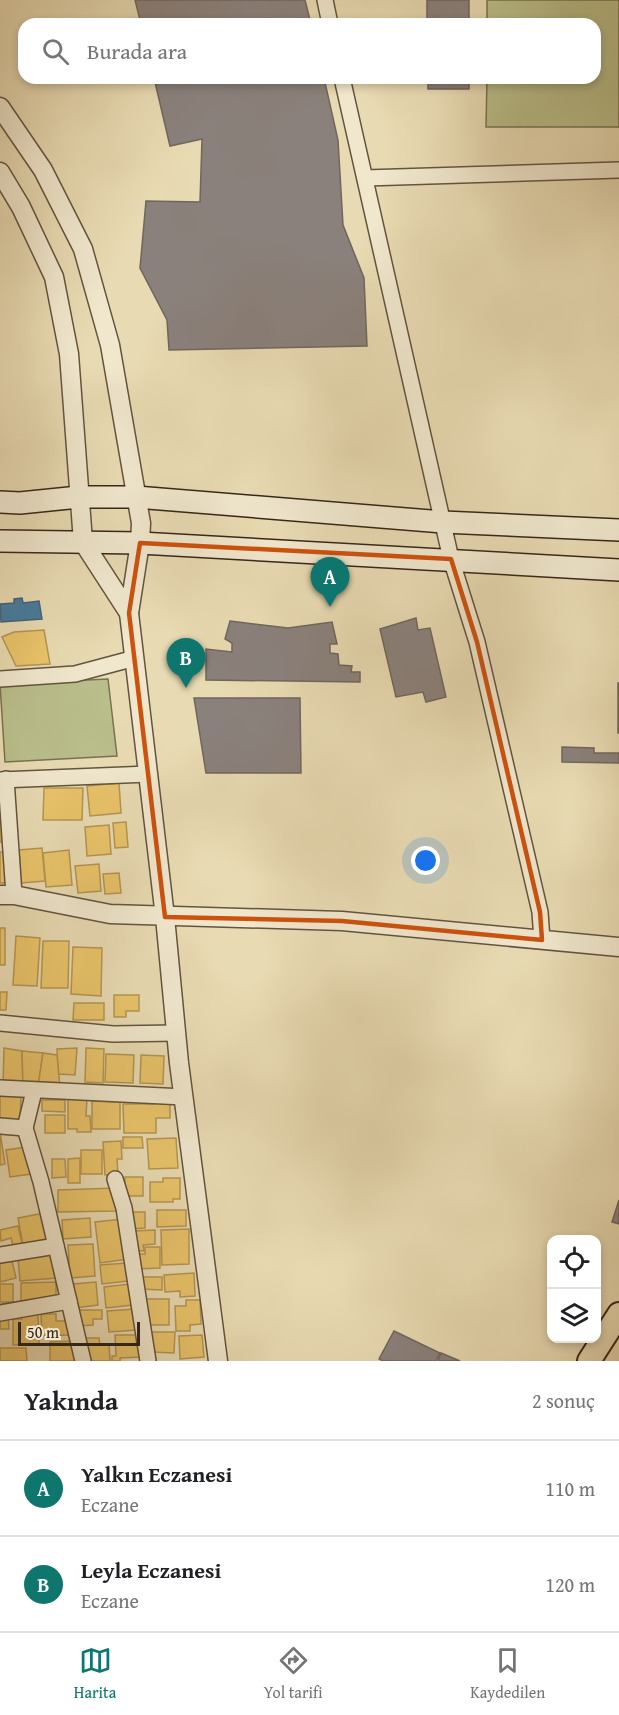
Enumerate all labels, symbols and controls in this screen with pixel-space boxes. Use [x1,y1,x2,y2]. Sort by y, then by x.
search box [18,18,601,84]
icon: search [39,35,72,68]
text: Burada ara [87,35,187,67]
pin: A [310,558,350,607]
pin: B [166,638,206,688]
your location [411,846,440,875]
map controls [547,1235,601,1343]
button: locate [547,1235,601,1289]
button: layers [547,1289,601,1343]
scale bar [18,1319,140,1346]
text: 50 m [27,1320,59,1344]
text: Yakında [24,1381,118,1420]
text: 2 sonuç [532,1386,595,1415]
text: Yalkın Eczanesi [81,1458,232,1490]
text: A [37,1474,50,1503]
text: 110 m [545,1474,595,1503]
text: Eczane [81,1490,139,1519]
text: Leyla Eczanesi [81,1554,221,1586]
text: B [37,1570,50,1599]
text: 120 m [545,1570,595,1599]
text: Eczane [81,1586,139,1615]
tab: Harita [74,1644,116,1704]
tab: Yol tarifi [264,1644,323,1704]
tab: Kaydedilen [470,1644,545,1704]

